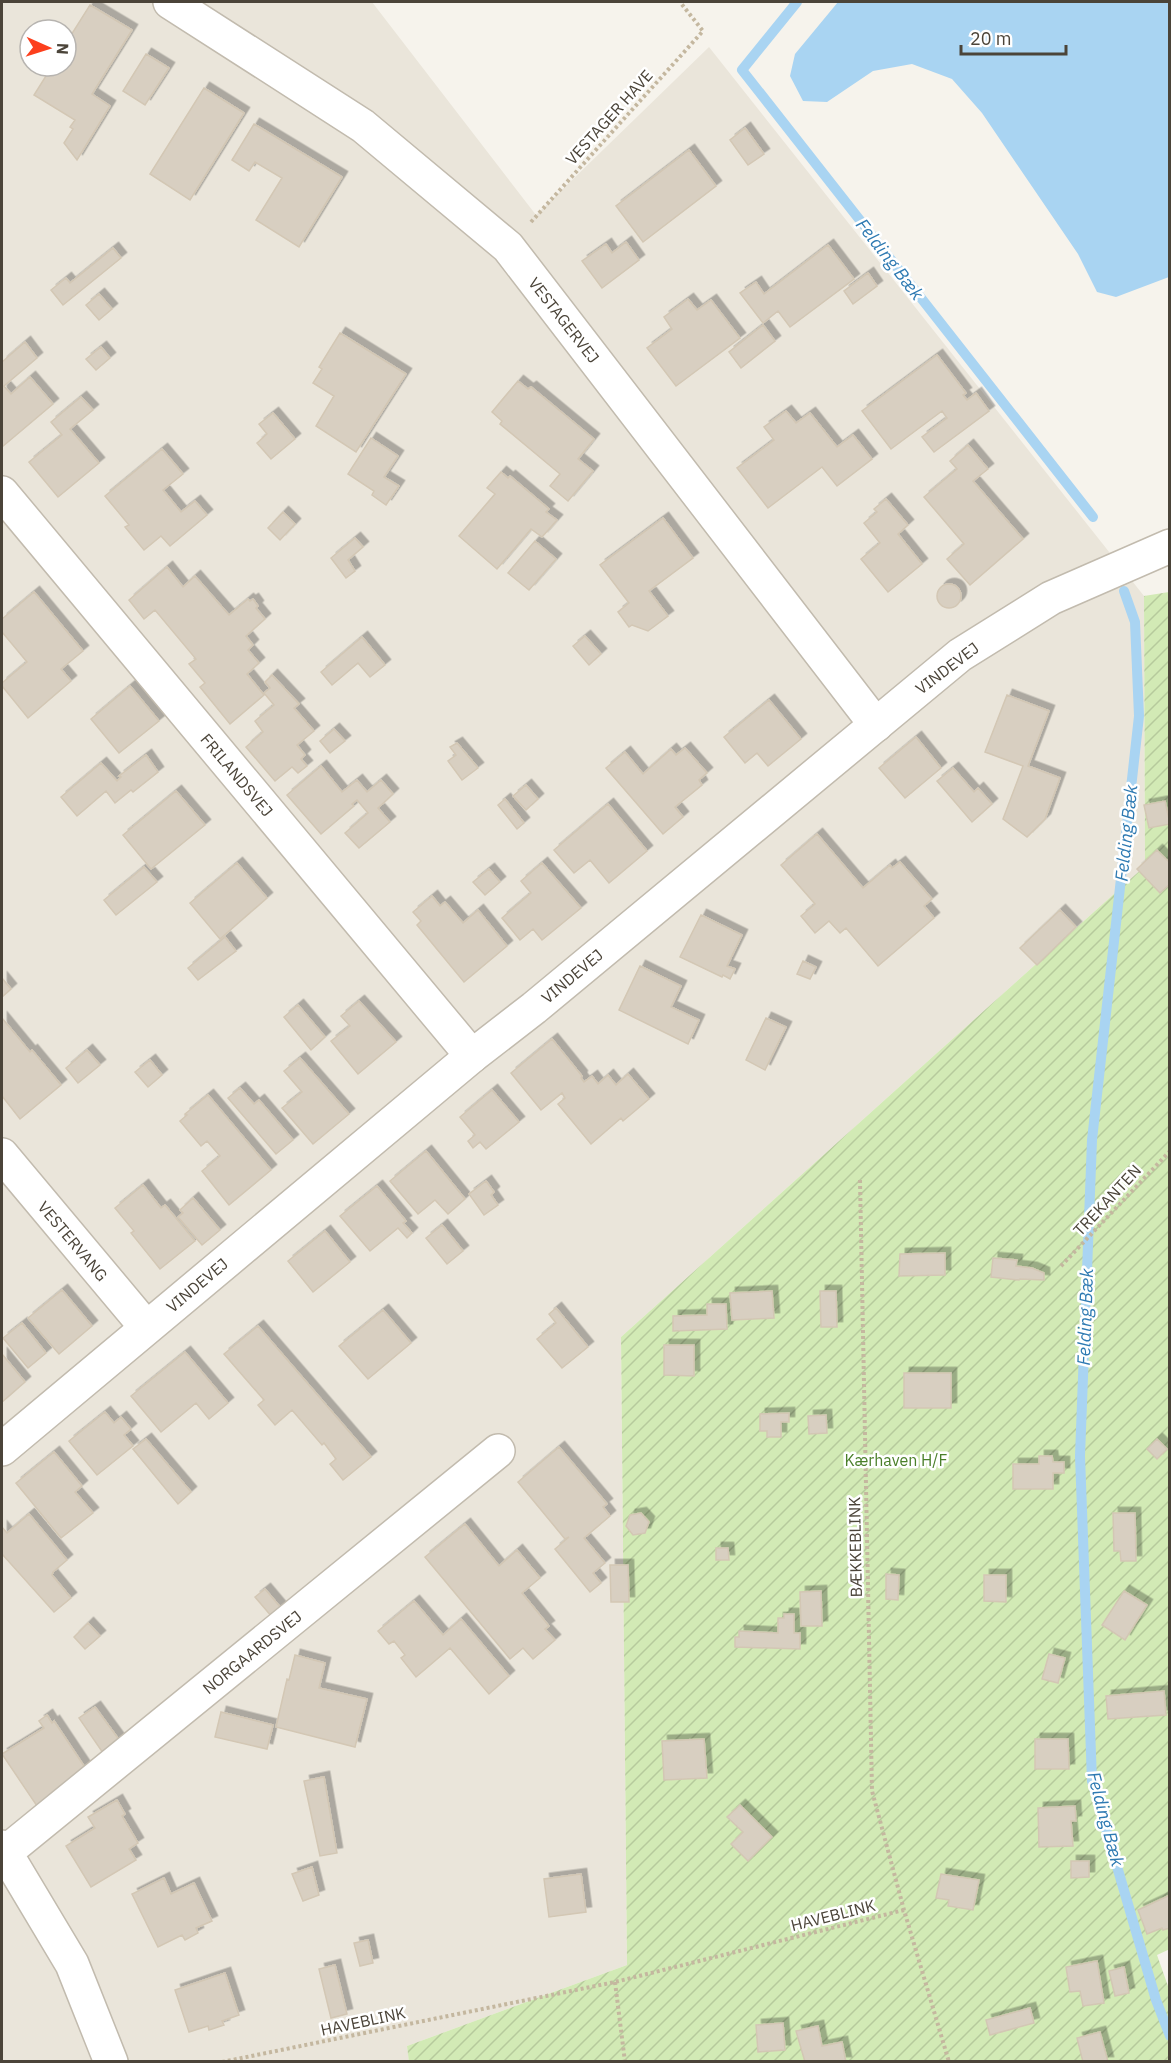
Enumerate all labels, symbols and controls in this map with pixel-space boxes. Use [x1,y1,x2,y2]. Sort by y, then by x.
north arrow [18,18,78,78]
scale bar [961,18,1066,56]
text: 20 m [970,27,1012,50]
text: N [53,42,73,55]
street label: VESTAGER HAVE [561,65,657,169]
water label: Felding Bæk [851,214,929,305]
street label: VESTAGERVEJ [524,273,604,367]
street label: VINDEVEJ [911,638,983,698]
street label: FRILANDSVEJ [196,729,278,821]
water label: Felding Bæk [1109,783,1143,882]
street label: VINDEVEJ [537,944,607,1008]
street label: TREKANTEN [1069,1160,1145,1240]
street label: VESTERVANG [34,1197,112,1285]
street label: VINDEVEJ [162,1253,232,1317]
water label: Felding Bæk [1072,1267,1098,1366]
park label: Kærhaven H/F [845,1450,947,1470]
street label: BÆKKEBLINK [844,1496,866,1598]
street label: NORGAARDSVEJ [198,1606,306,1698]
water label: Felding Bæk [1082,1769,1130,1870]
street label: HAVEBLINK [789,1895,877,1935]
street label: HAVEBLINK [319,2002,407,2040]

